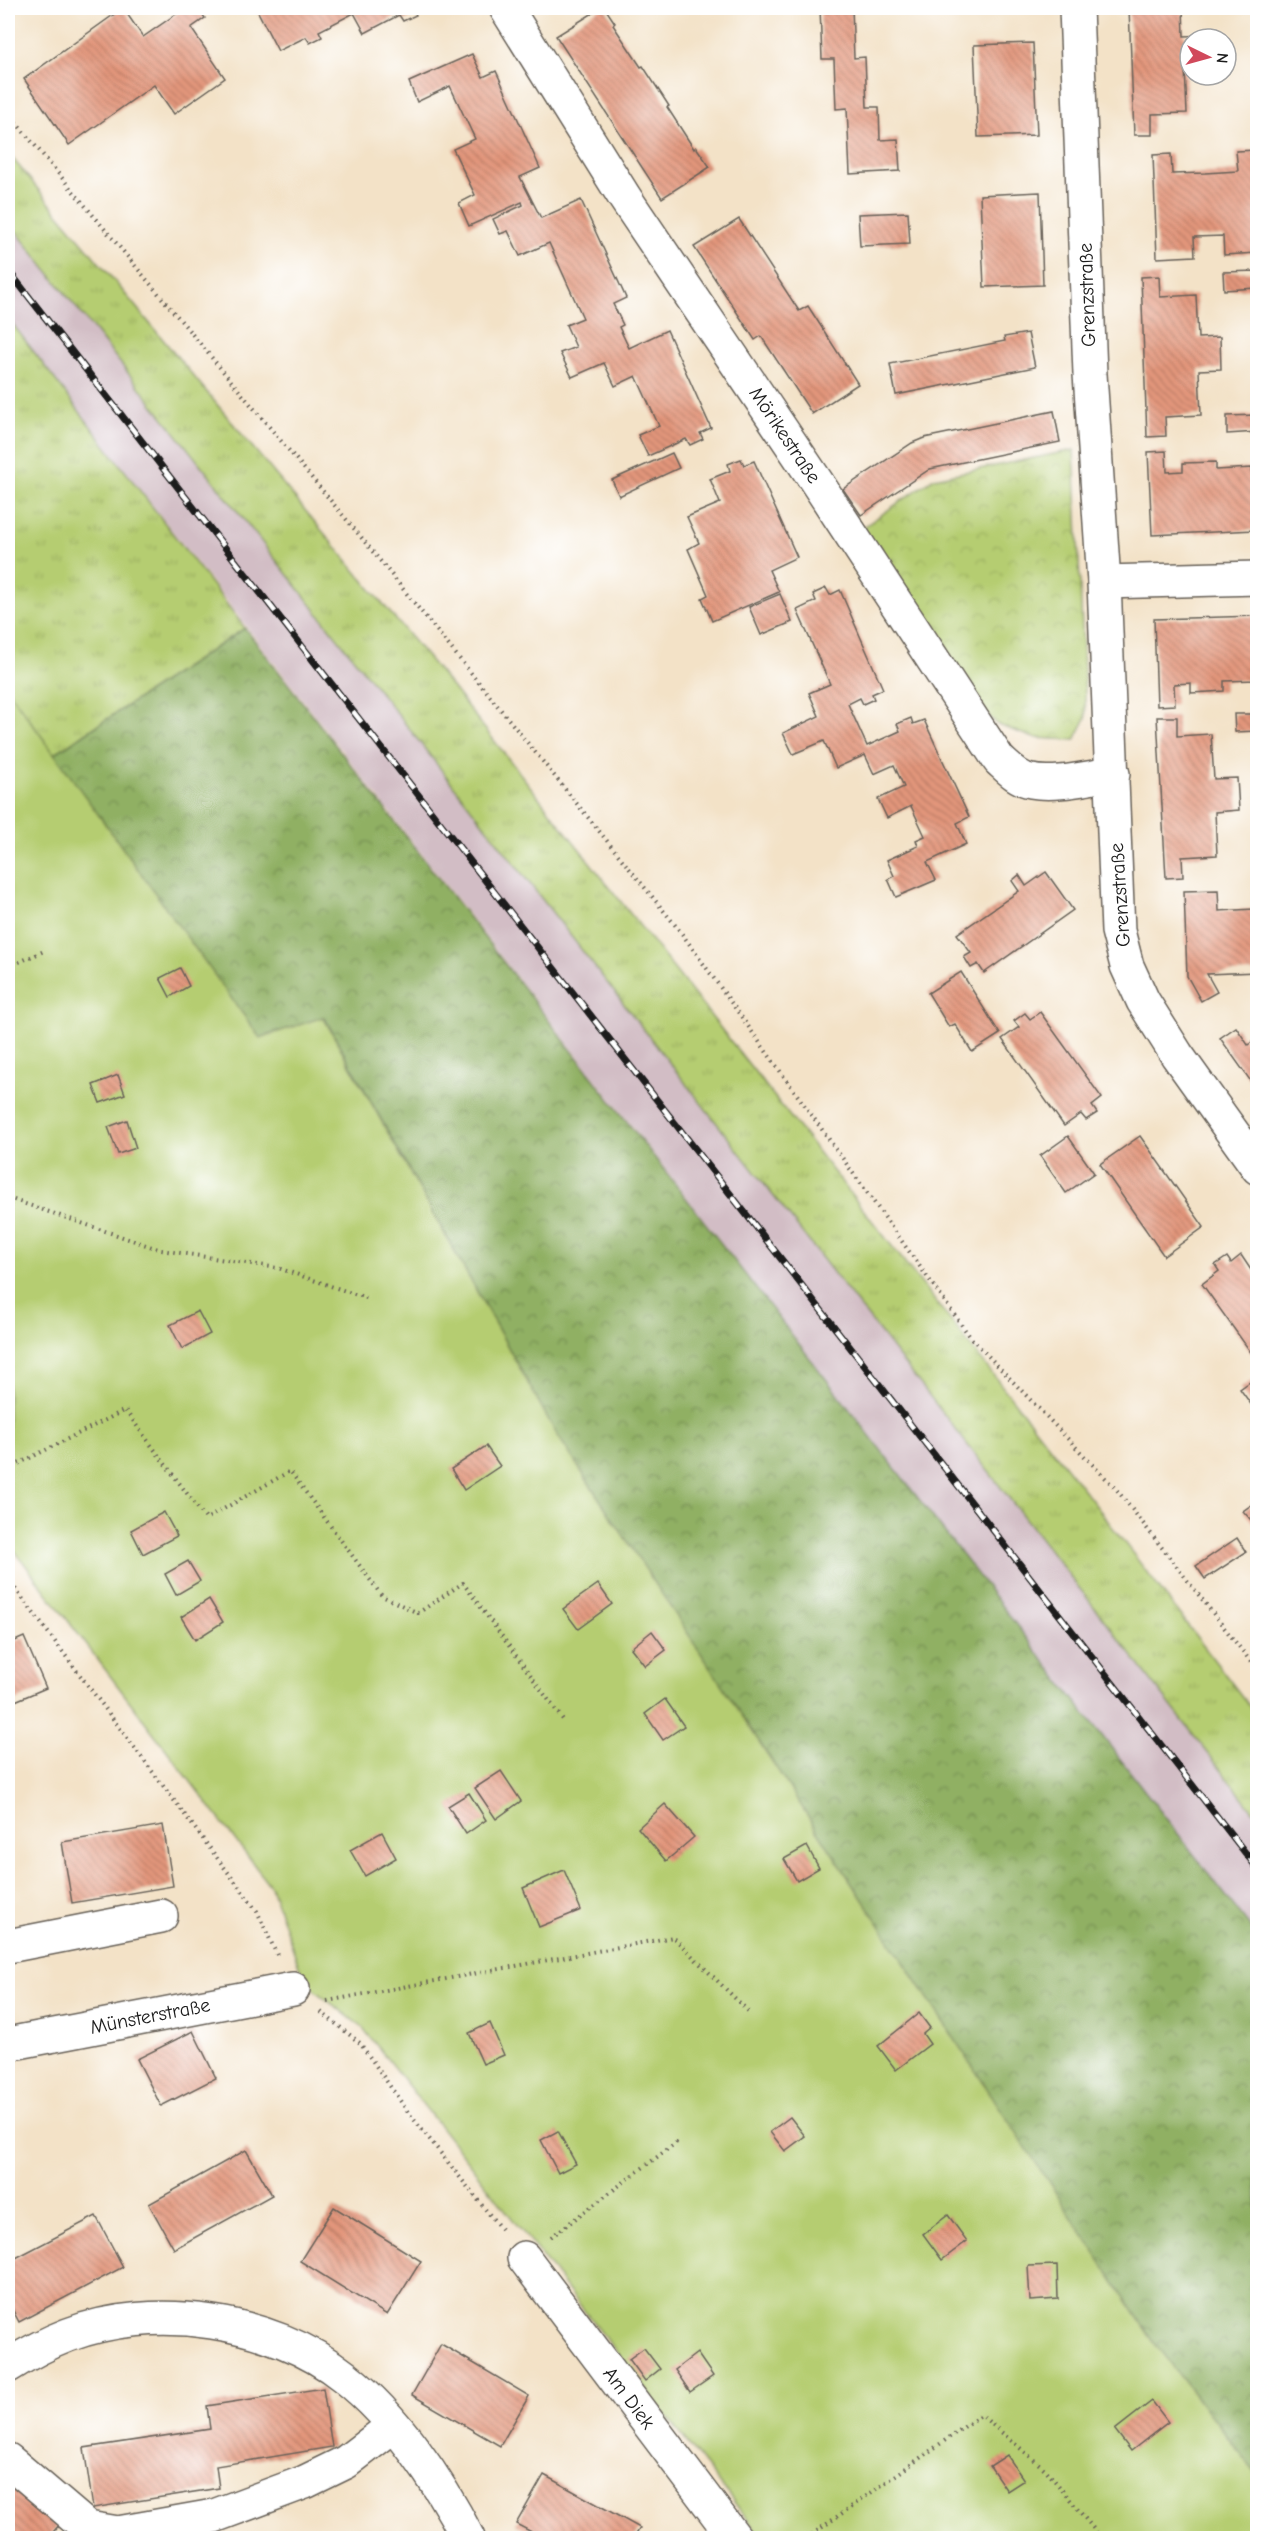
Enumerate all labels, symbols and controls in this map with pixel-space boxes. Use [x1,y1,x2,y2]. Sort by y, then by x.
north arrow [1178,27,1238,87]
text: N [1213,52,1231,64]
street label: Grenzstraße [1074,243,1100,347]
street label: Mörikestraße [744,382,826,488]
street label: Grenzstraße [1105,842,1135,948]
street label: Münsterstraße [88,1993,212,2039]
street label: Am Diek [598,2362,660,2434]

